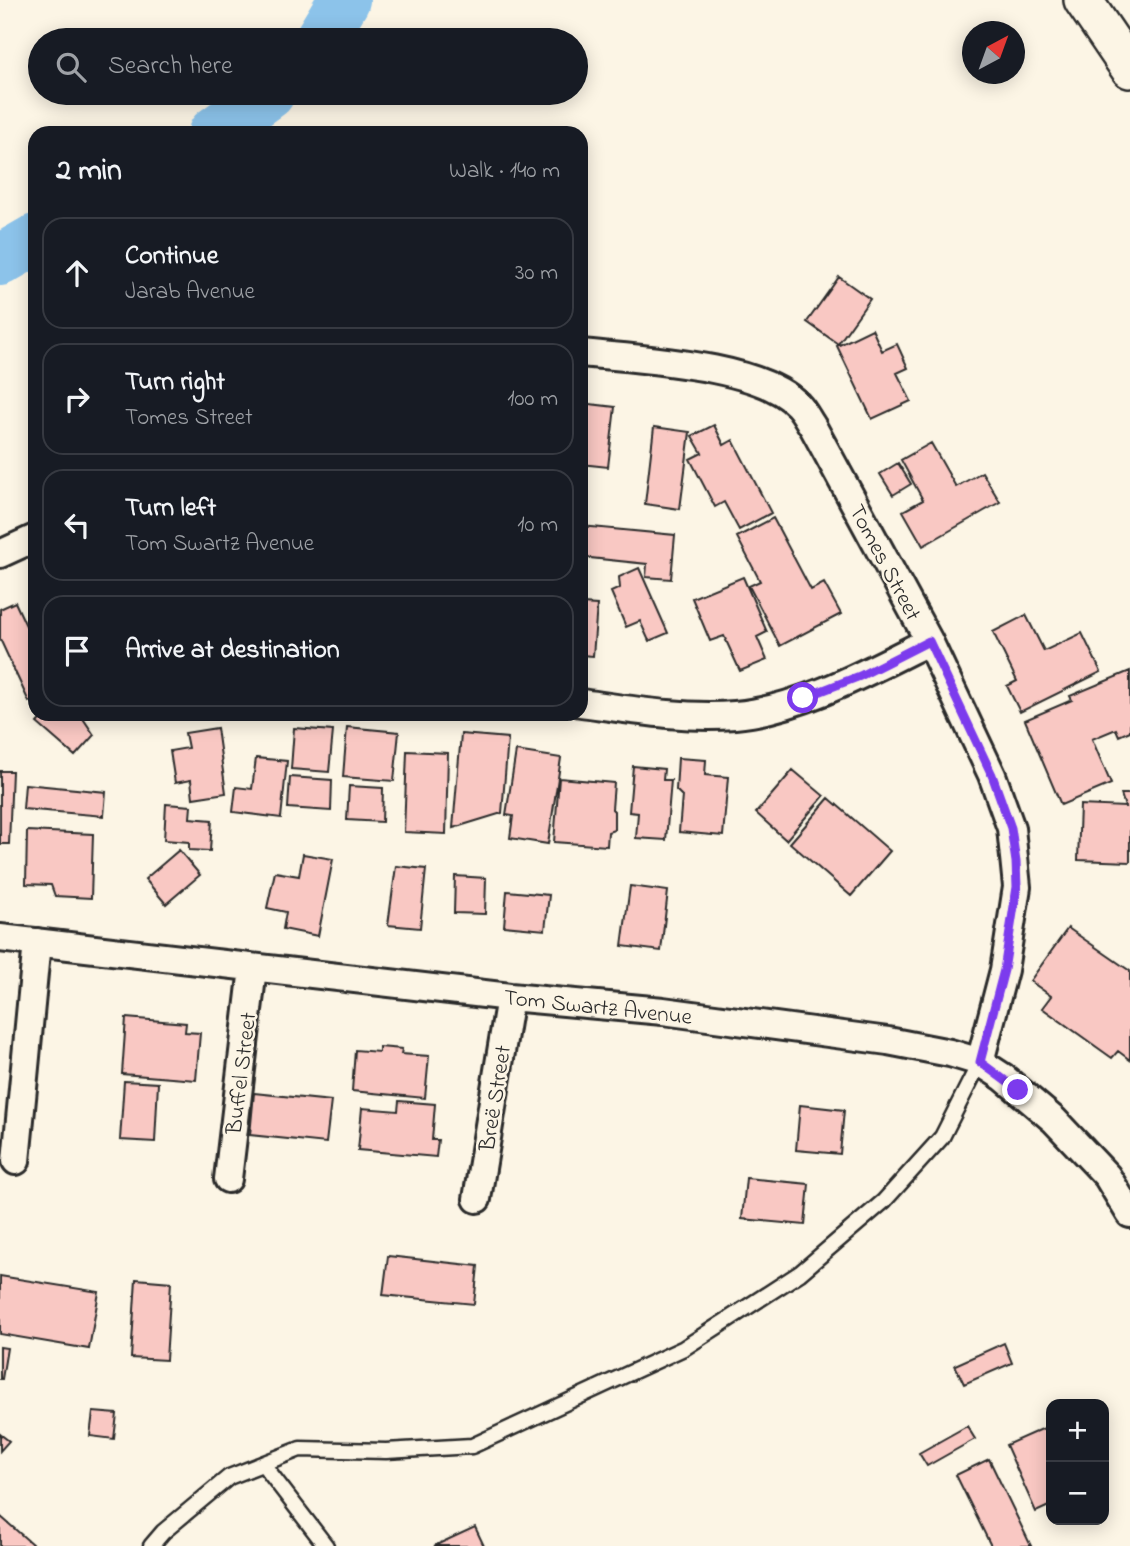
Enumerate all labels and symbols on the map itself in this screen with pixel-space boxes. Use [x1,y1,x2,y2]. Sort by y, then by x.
north arrow [962,21,1025,84]
street label: Tomes Street [839,499,928,628]
route start [787,682,818,713]
street label: Tom Swartz Avenue [502,982,694,1035]
street label: Buffel Street [218,1010,266,1137]
street label: Breë Street [472,1043,521,1155]
route end [1002,1074,1033,1105]

